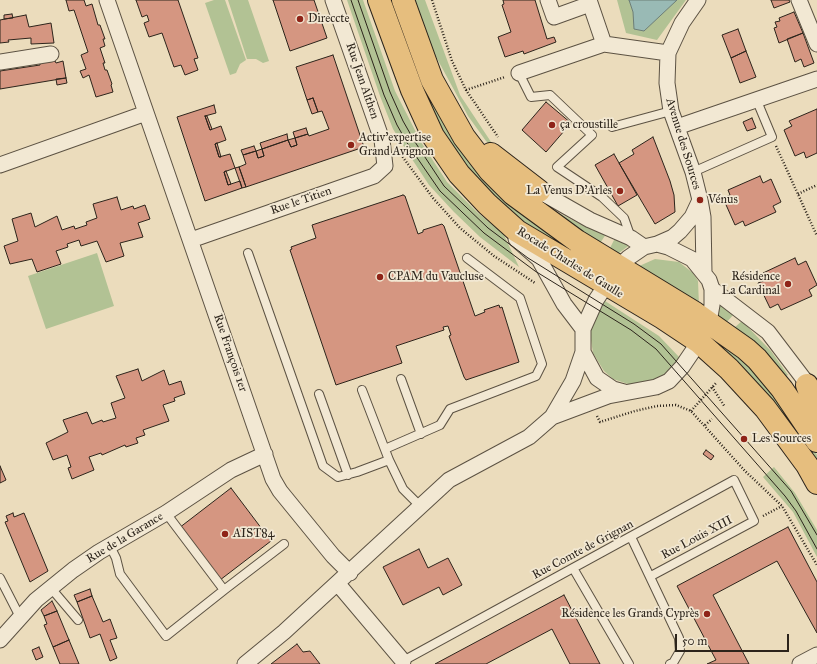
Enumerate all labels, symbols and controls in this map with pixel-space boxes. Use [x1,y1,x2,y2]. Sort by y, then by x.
place label: Direccte [308,12,350,26]
marker: Direccte [295,14,305,24]
street label: Rue Jean Althen [342,41,382,121]
street label: Avenue des Sources [662,97,704,191]
place label: ça croustille [560,118,618,132]
marker: ça croustille [547,120,557,130]
place label: Activ'expertise Grand Avignon [359,131,434,159]
marker: Activ'expertise Grand Avignon [346,140,356,150]
street label: Rue le Titien [269,184,333,218]
place label: La Venus D'Arles [526,184,612,198]
marker: La Venus D'Arles [615,186,625,196]
place label: Vénus [708,193,738,207]
marker: Vénus [695,195,705,205]
street label: Rocade Charles de Gaulle [514,224,626,302]
place label: CPAM du Vaucluse [388,270,484,284]
place label: Résidence La Cardinal [722,270,780,298]
marker: CPAM du Vaucluse [375,272,385,282]
marker: Résidence La Cardinal [783,279,793,289]
street label: Rue François 1er [210,312,250,394]
place label: Les Sources [752,432,811,446]
marker: Les Sources [739,434,749,444]
street label: Rue de la Garance [84,509,166,567]
street label: Rue Louis XIII [659,513,735,563]
street label: Rue Comte de Grignan [530,517,636,583]
place label: AIST84 [233,527,274,541]
marker: AIST84 [220,529,230,539]
place label: Résidence les Grands Cyprès [561,607,699,621]
marker: Résidence les Grands Cyprès [702,609,712,619]
scale bar [677,626,791,652]
text: 50 m [682,634,707,648]

